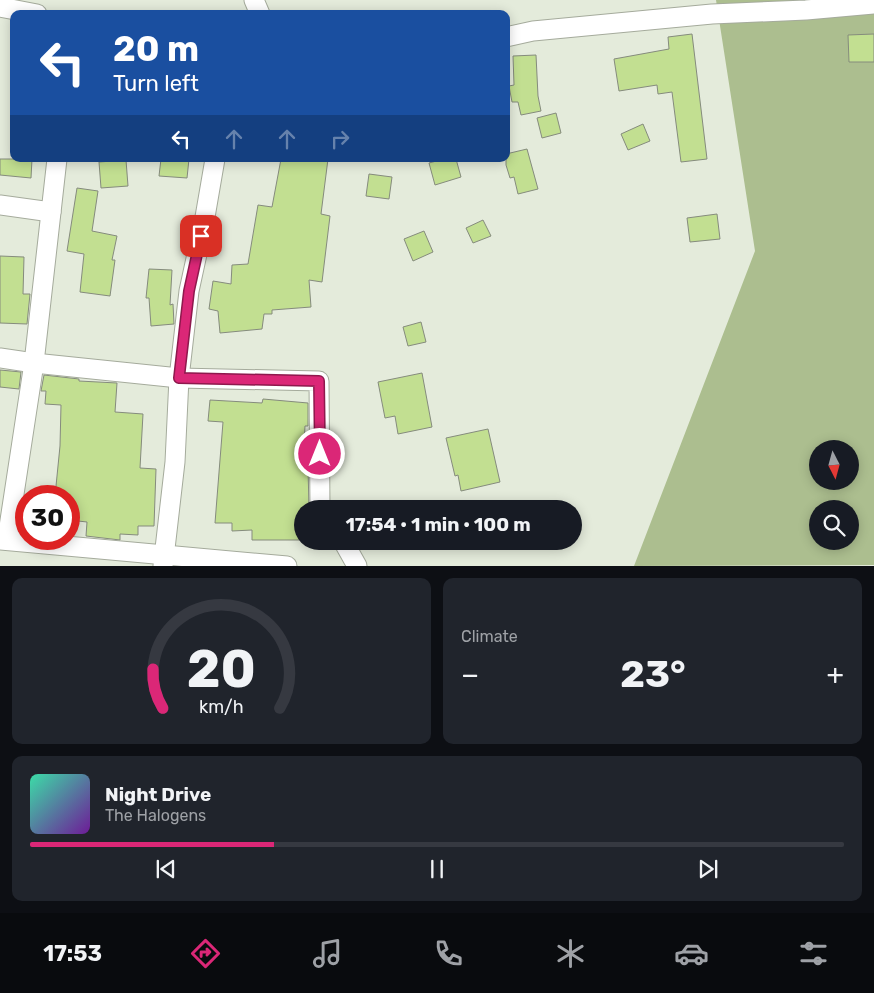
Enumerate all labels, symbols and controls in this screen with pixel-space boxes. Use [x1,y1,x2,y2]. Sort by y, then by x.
text: 20 m [113,28,199,70]
icon: left [30,30,95,95]
text: Turn left [113,70,199,97]
icon: left [167,125,195,153]
icon: ahead [220,125,248,153]
icon: ahead [273,125,301,153]
icon: right [326,125,354,153]
pin [180,215,222,257]
icon: arrive [187,222,215,250]
position arrow [293,427,345,479]
north arrow [809,440,859,490]
map controls [809,440,859,550]
speed limit sign: 30 [15,485,80,550]
button: search [809,500,859,550]
text: 17:54 · 1 min · 100 m [345,513,531,536]
text: Climate [461,627,518,646]
text: 20 [187,638,256,700]
text: 23° [620,651,686,697]
text: − [461,658,479,691]
text: + [827,658,844,691]
text: km/h [199,696,244,717]
text: Night Drive [105,783,211,806]
text: The Halogens [105,806,206,825]
icon: previous [152,855,180,883]
icon: pause [423,855,451,883]
icon: next [694,855,722,883]
icon: directions [188,936,223,971]
icon: music [310,936,345,971]
icon: phone [431,936,466,971]
icon: climate [553,936,588,971]
icon: car [674,936,709,971]
icon: filters [796,936,831,971]
text: 17:53 [43,940,102,967]

